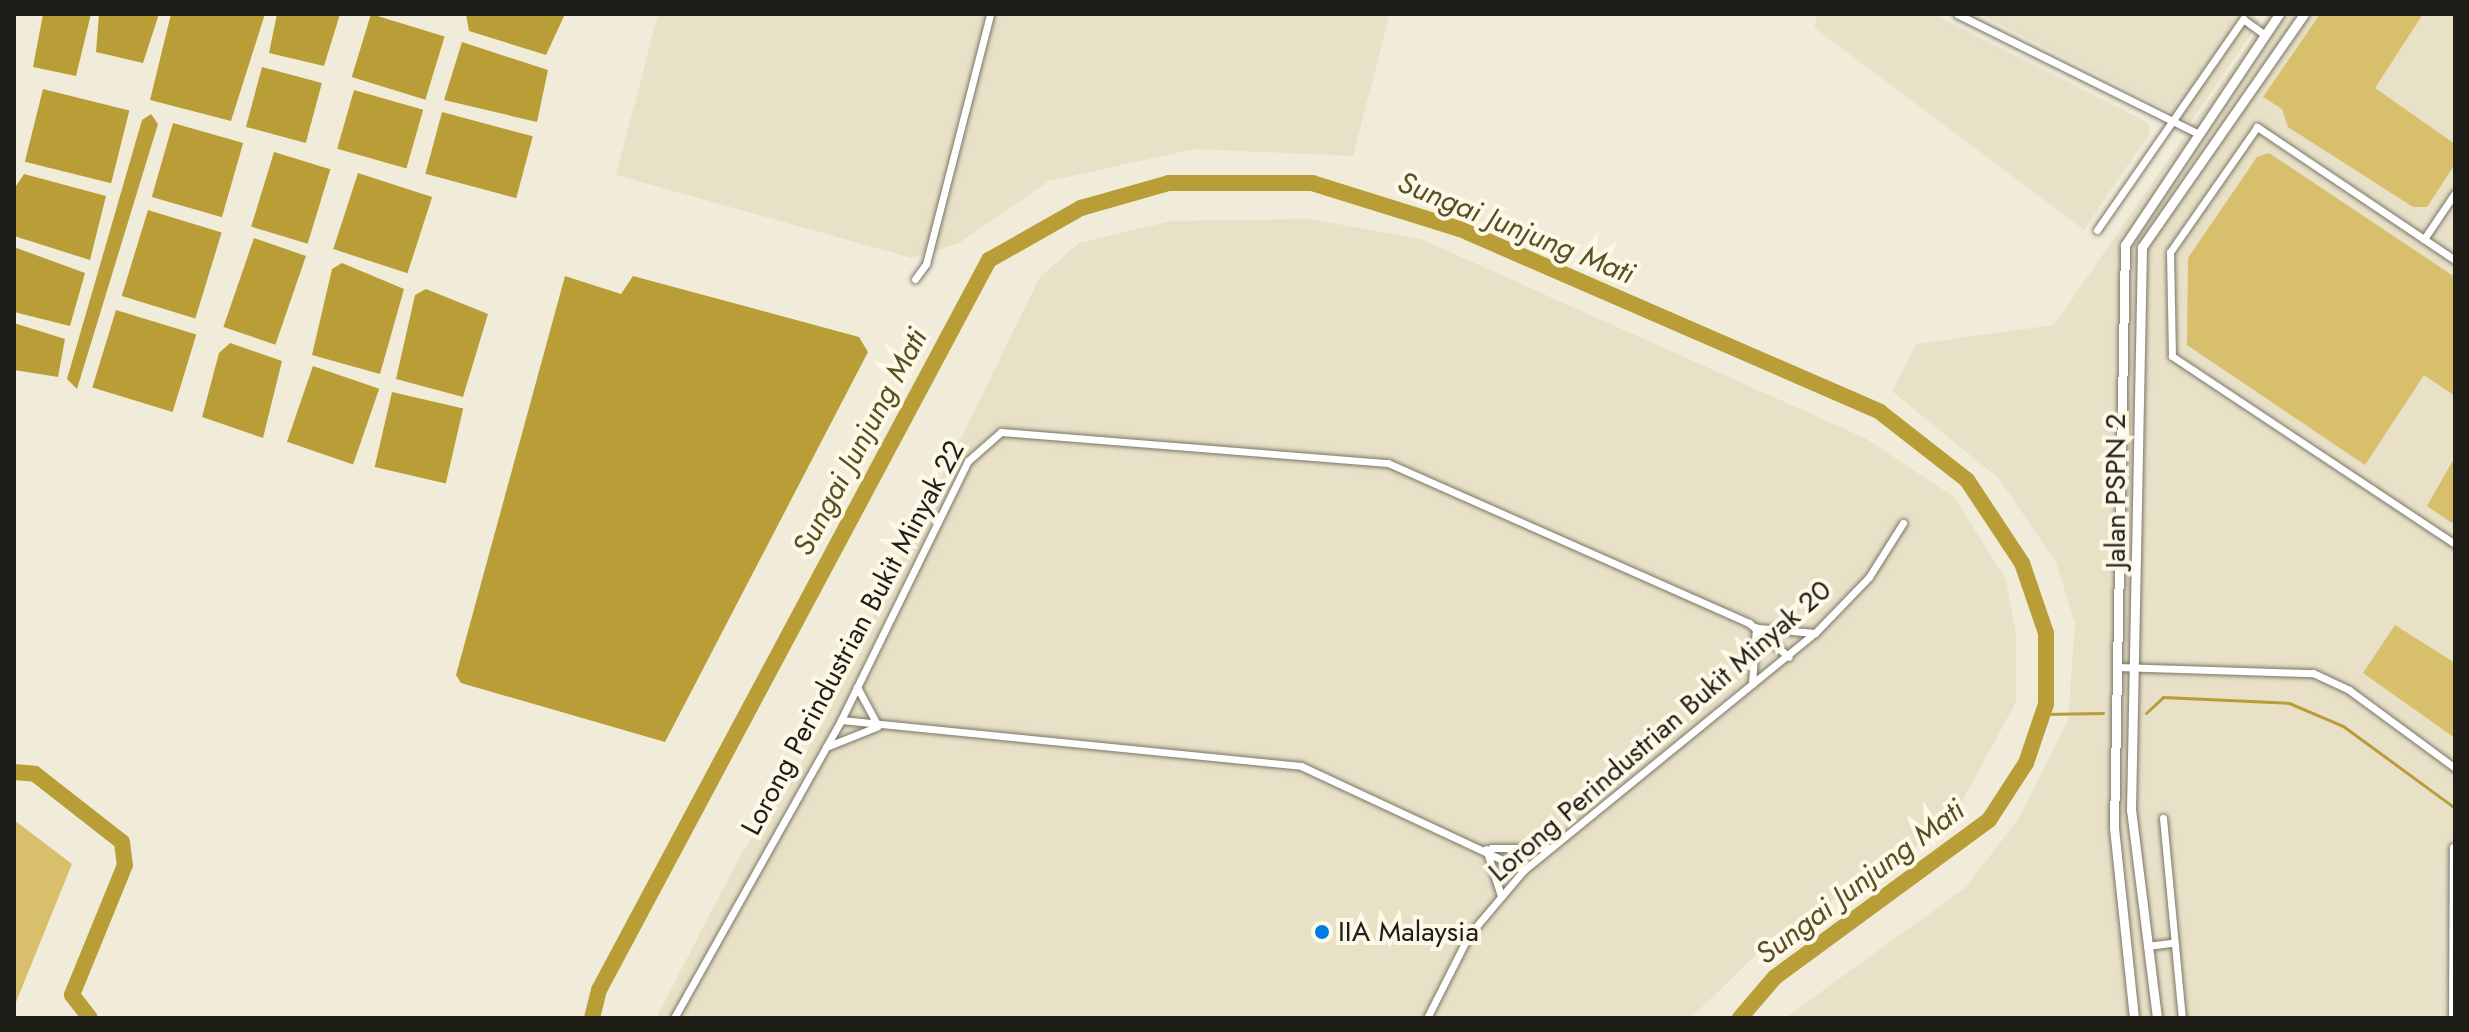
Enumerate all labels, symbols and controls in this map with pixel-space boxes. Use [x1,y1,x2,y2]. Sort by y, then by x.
water label: Sungai Junjung Mati [1392,164,1640,292]
water label: Sungai Junjung Mati [785,322,935,562]
street label: Jalan PSPN 2 [2099,413,2133,569]
street label: Lorong Perindustrian Bukit Minyak 22 [734,435,972,841]
street label: Lorong Perindustrian Bukit Minyak 20 [1482,573,1838,889]
water label: Sungai Junjung Mati [1749,792,1971,972]
place label: IIA Malaysia [1338,915,1479,949]
marker: IIA Malaysia [1313,923,1331,941]

